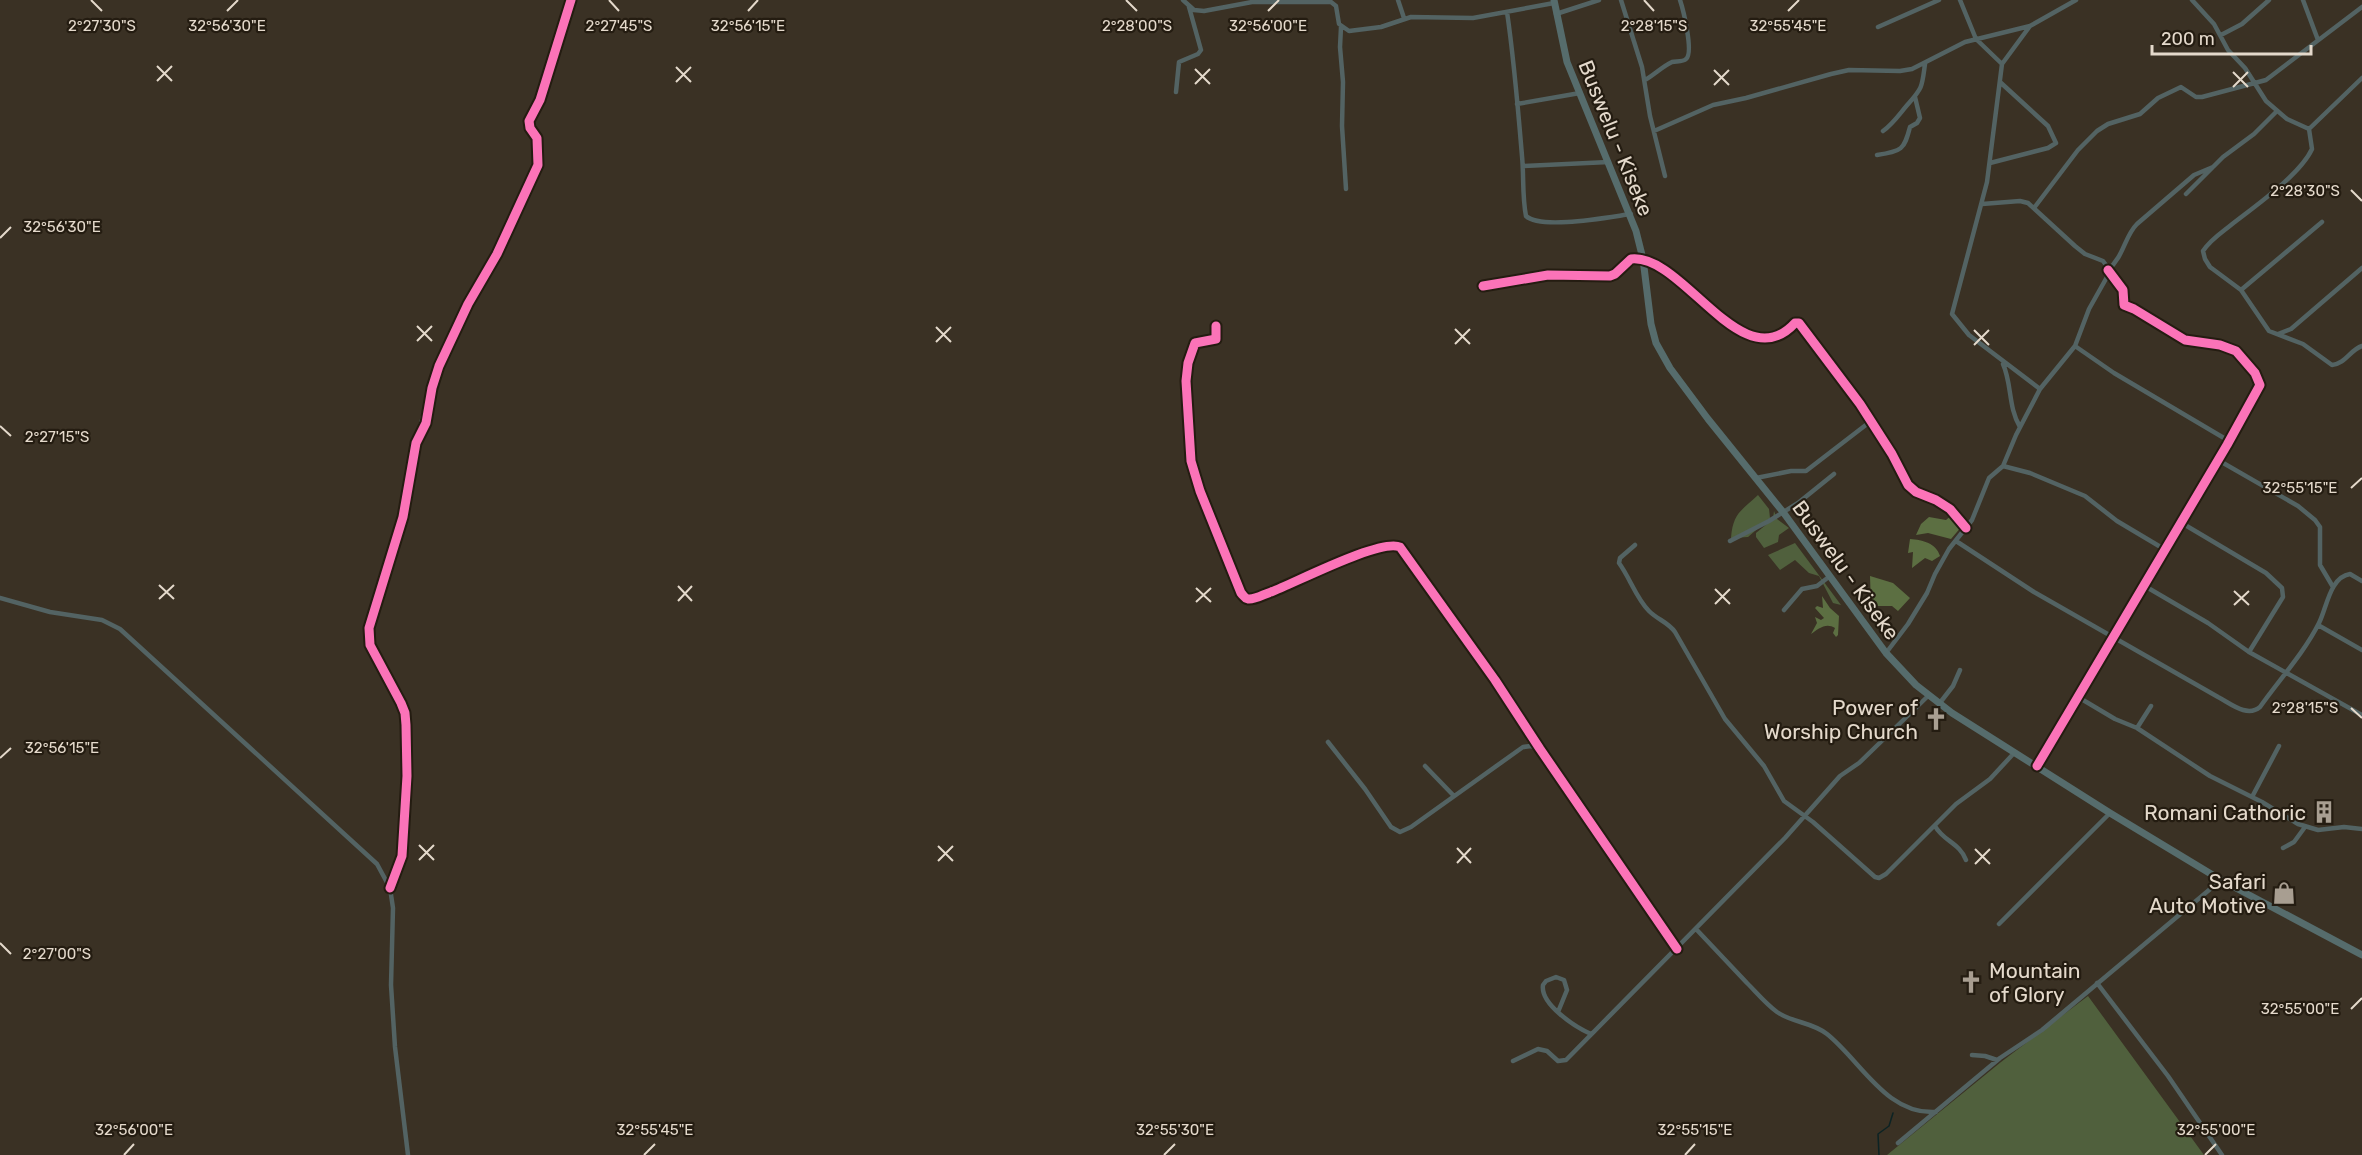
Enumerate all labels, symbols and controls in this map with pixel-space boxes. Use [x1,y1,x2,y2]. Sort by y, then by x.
text: 2°27'30"S [68,17,136,35]
text: 32°56'30"E [188,17,266,35]
text: 2°27'45"S [586,17,652,35]
text: 32°56'15"E [711,17,785,35]
text: 2°28'00"S [1102,17,1172,35]
text: 32°56'00"E [1229,17,1307,35]
text: 2°28'15"S [1621,17,1687,35]
text: 32°55'45"E [1750,17,1826,35]
scale bar [2152,18,2311,56]
text: 200 m [2161,28,2215,50]
street label: Buswelu - Kiseke [1573,56,1659,220]
text: 2°28'30"S [2270,182,2340,200]
text: 32°56'30"E [23,218,101,236]
text: 2°27'15"S [25,428,89,446]
text: 32°55'15"E [2263,479,2337,497]
street label: Buswelu - Kiseke [1787,496,1905,644]
place label: Power of Worship Church [1764,695,1918,744]
text: 2°28'15"S [2272,699,2338,717]
church icon: Power of Worship Church [1923,706,1949,732]
text: 32°56'15"E [25,739,99,757]
building icon: Romani Cathoric [2311,799,2337,825]
place label: Romani Cathoric [2144,800,2306,825]
place label: Safari Auto Motive [2149,869,2266,918]
shop icon: Safari Auto Motive [2271,880,2297,906]
text: 2°27'00"S [23,945,91,963]
place label: Mountain of Glory [1989,958,2081,1007]
church icon: Mountain of Glory [1958,969,1984,995]
text: 32°55'00"E [2261,1000,2339,1018]
text: 32°56'00"E [95,1121,173,1139]
text: 32°55'45"E [617,1121,693,1139]
text: 32°55'30"E [1136,1121,1214,1139]
text: 32°55'15"E [1658,1121,1732,1139]
text: 32°55'00"E [2177,1121,2255,1139]

